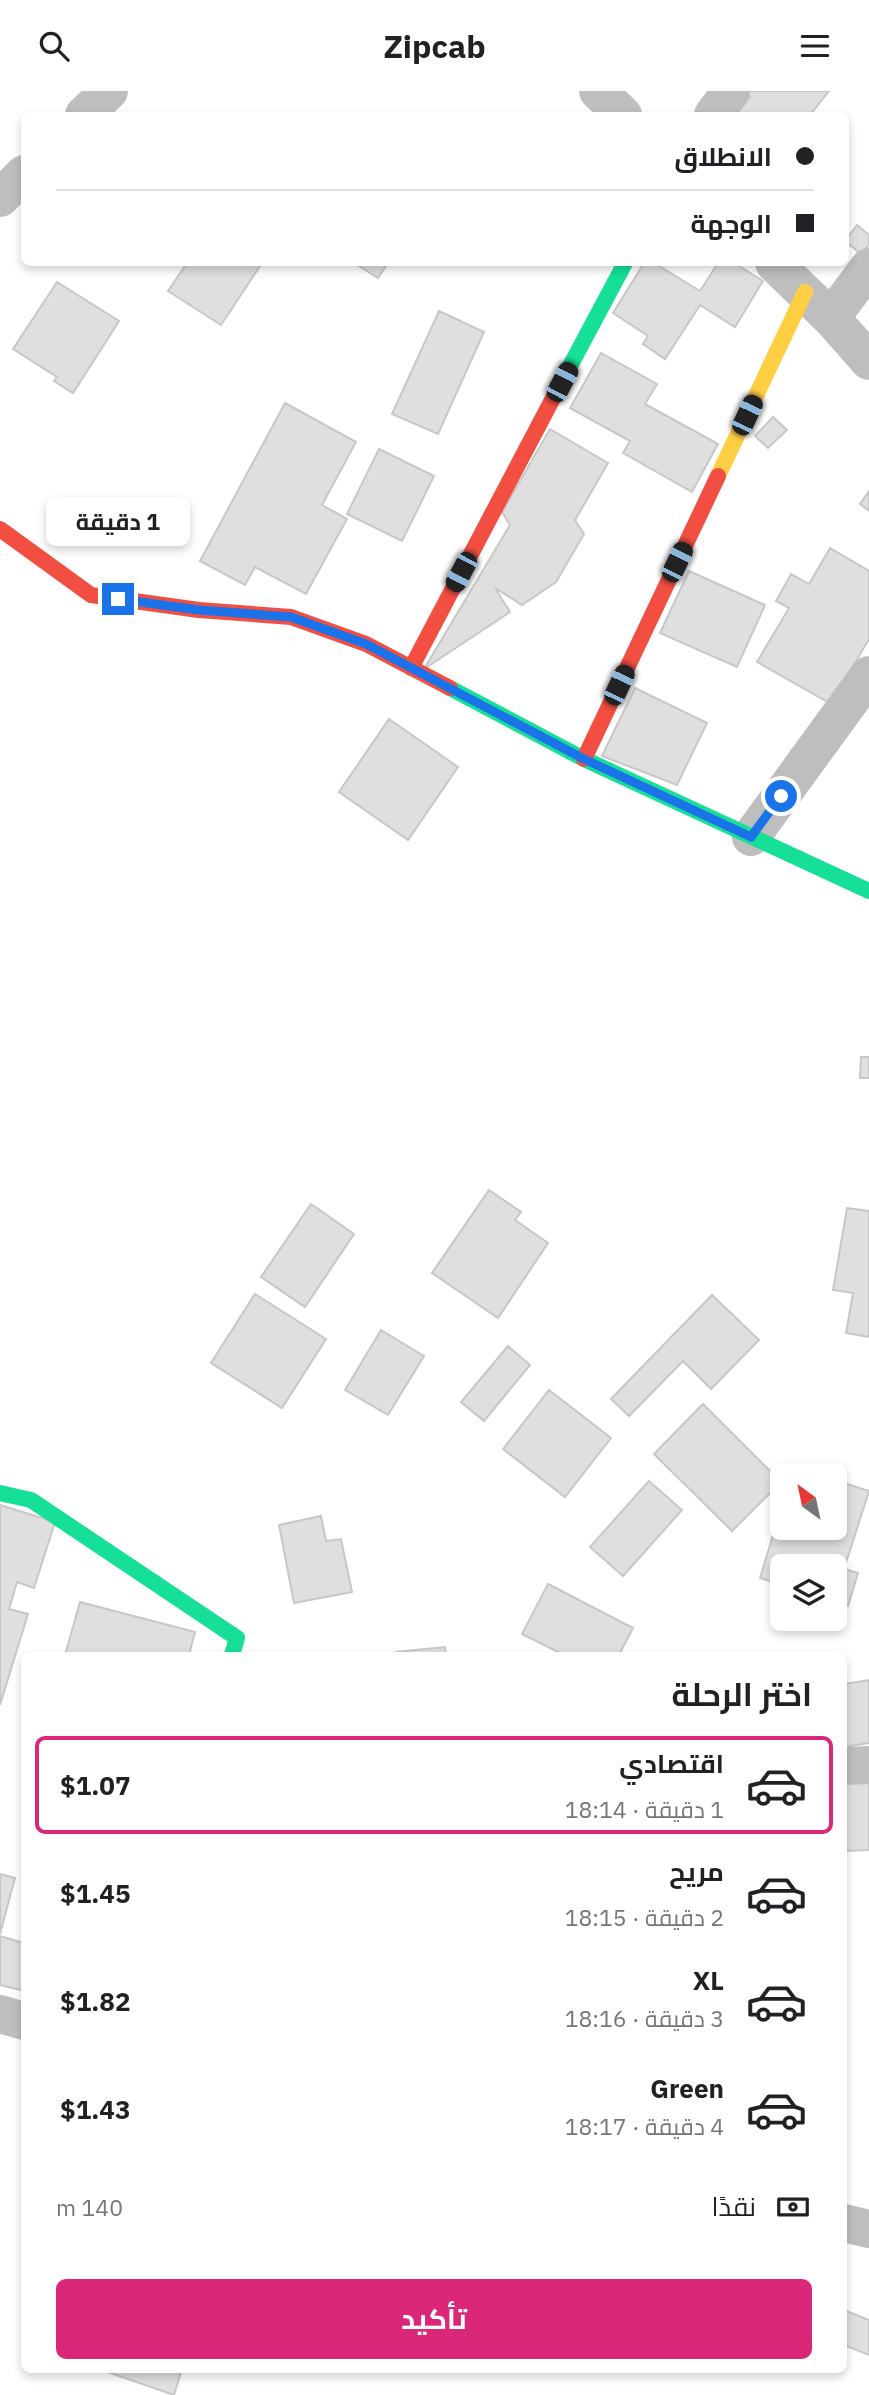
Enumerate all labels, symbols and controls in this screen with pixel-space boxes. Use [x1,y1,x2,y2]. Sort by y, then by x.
text: Zipcab [383,25,486,67]
icon: search [35,27,73,65]
icon: menu [796,27,834,65]
text: الانطلاق [674,139,772,173]
text: الوجهة [691,206,772,240]
car [543,359,582,405]
car [729,392,766,438]
callout: 1 دقيقة [46,497,190,547]
text: 1 دقيقة [76,506,160,536]
car [659,539,696,585]
car [442,549,481,595]
route end [102,583,134,615]
car [601,662,638,708]
route start [765,780,797,812]
north arrow [770,1463,847,1540]
map controls [770,1463,847,1631]
button: layers [770,1554,847,1631]
text: اختر الرحلة [671,1673,812,1715]
text: اقتصادي [619,1746,724,1780]
icon: car [745,1754,808,1817]
text: $1.07 [60,1768,131,1802]
text: 1 دقيقة · 18:14 [565,1794,724,1824]
text: مريح [669,1854,724,1888]
icon: car [745,1862,808,1925]
text: $1.45 [60,1876,131,1910]
text: 2 دقيقة · 18:15 [565,1902,724,1932]
text: XL [693,1963,724,1997]
icon: car [745,1970,808,2033]
text: $1.82 [60,1984,131,2018]
text: 3 دقيقة · 18:16 [565,2003,724,2033]
text: Green [650,2071,724,2105]
icon: car [745,2078,808,2141]
text: $1.43 [60,2092,131,2126]
text: 4 دقيقة · 18:17 [565,2111,724,2141]
icon: cash [774,2188,812,2226]
text: نقدًا [712,2189,756,2223]
text: 140 m [56,2192,123,2222]
button: تأكيد [56,2279,812,2359]

